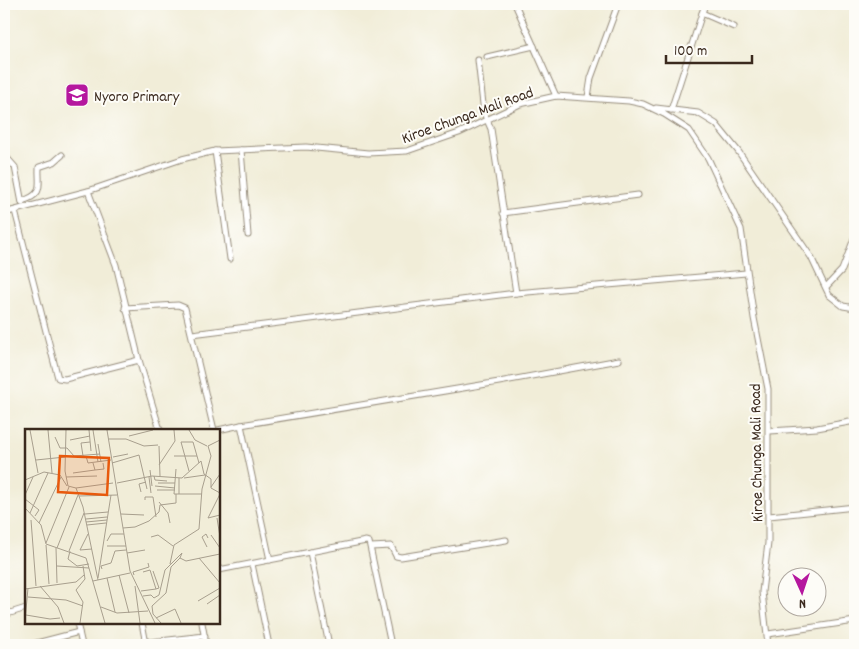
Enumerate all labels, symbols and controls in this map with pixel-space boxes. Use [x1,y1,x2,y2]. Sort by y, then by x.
scale bar [666,32,753,64]
text: 100 m [674,41,707,63]
school or university icon: Nyoro Primary [64,82,90,108]
street label: Kiroe Chunga Mali Road [399,82,537,151]
place label: Nyoro Primary [94,86,180,109]
street label: Kiroe Chunga Mali Road [745,383,770,523]
inset map [25,429,220,624]
north arrow [776,566,826,616]
text: N [799,593,807,613]

